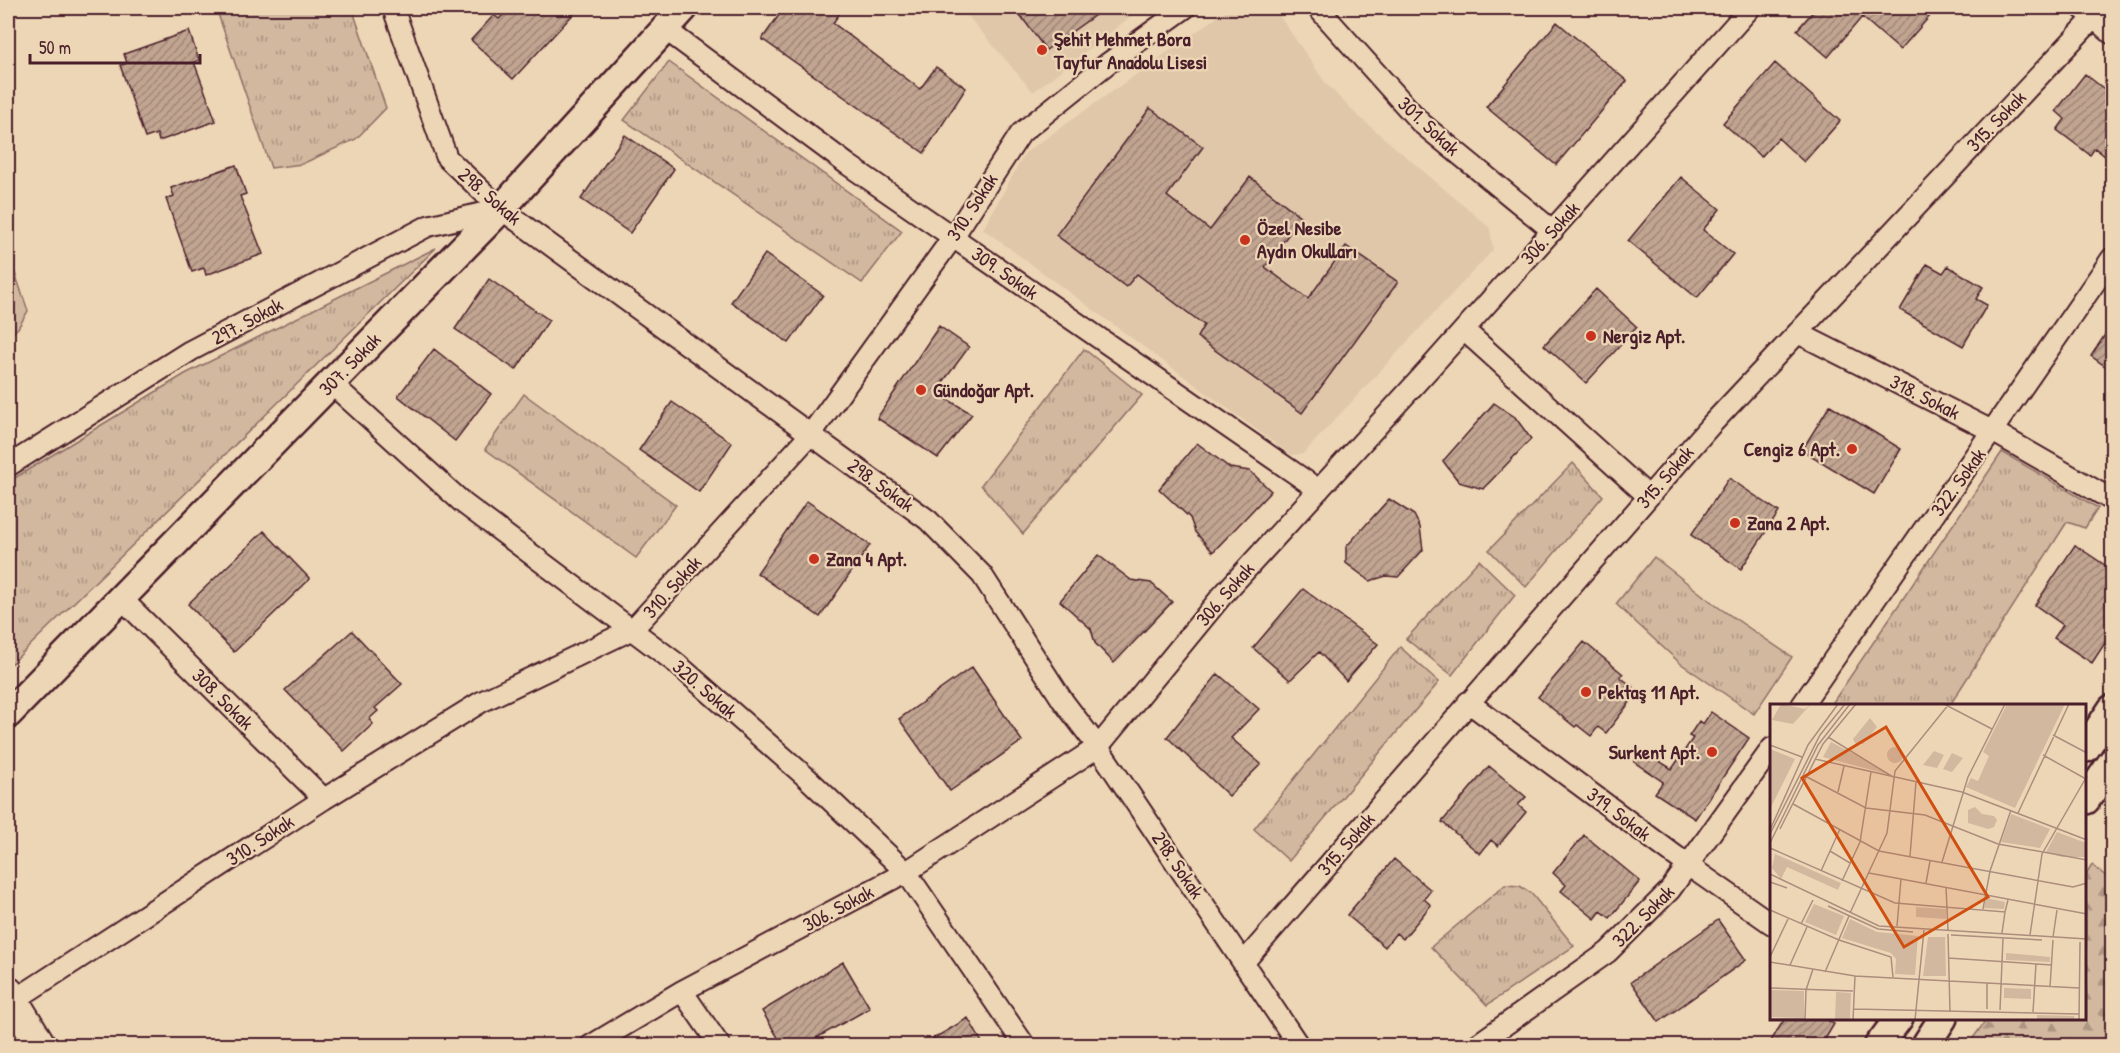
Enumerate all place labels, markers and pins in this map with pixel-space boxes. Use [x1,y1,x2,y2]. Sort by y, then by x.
place label: Şehit Mehmet Bora Tayfur Anadolu Lisesi [1053,25,1207,76]
marker: Şehit Mehmet Bora Tayfur Anadolu Lisesi [1035,43,1049,57]
place label: Özel Nesibe Aydın Okulları [1257,214,1357,265]
marker: Özel Nesibe Aydın Okulları [1238,233,1252,247]
place label: Nergiz Apt. [1603,322,1685,350]
marker: Nergiz Apt. [1584,329,1598,343]
place label: Gündoğar Apt. [933,376,1034,404]
marker: Gündoğar Apt. [914,383,928,397]
place label: Cengiz 6 Apt. [1743,435,1840,463]
marker: Cengiz 6 Apt. [1845,442,1859,456]
place label: Zana 2 Apt. [1747,509,1830,537]
marker: Zana 2 Apt. [1728,516,1742,530]
place label: Zana 4 Apt. [826,545,907,573]
marker: Zana 4 Apt. [807,552,821,566]
place label: Pektaş 11 Apt. [1598,678,1700,706]
marker: Pektaş 11 Apt. [1579,685,1593,699]
place label: Surkent Apt. [1609,738,1700,766]
marker: Surkent Apt. [1705,745,1719,759]

